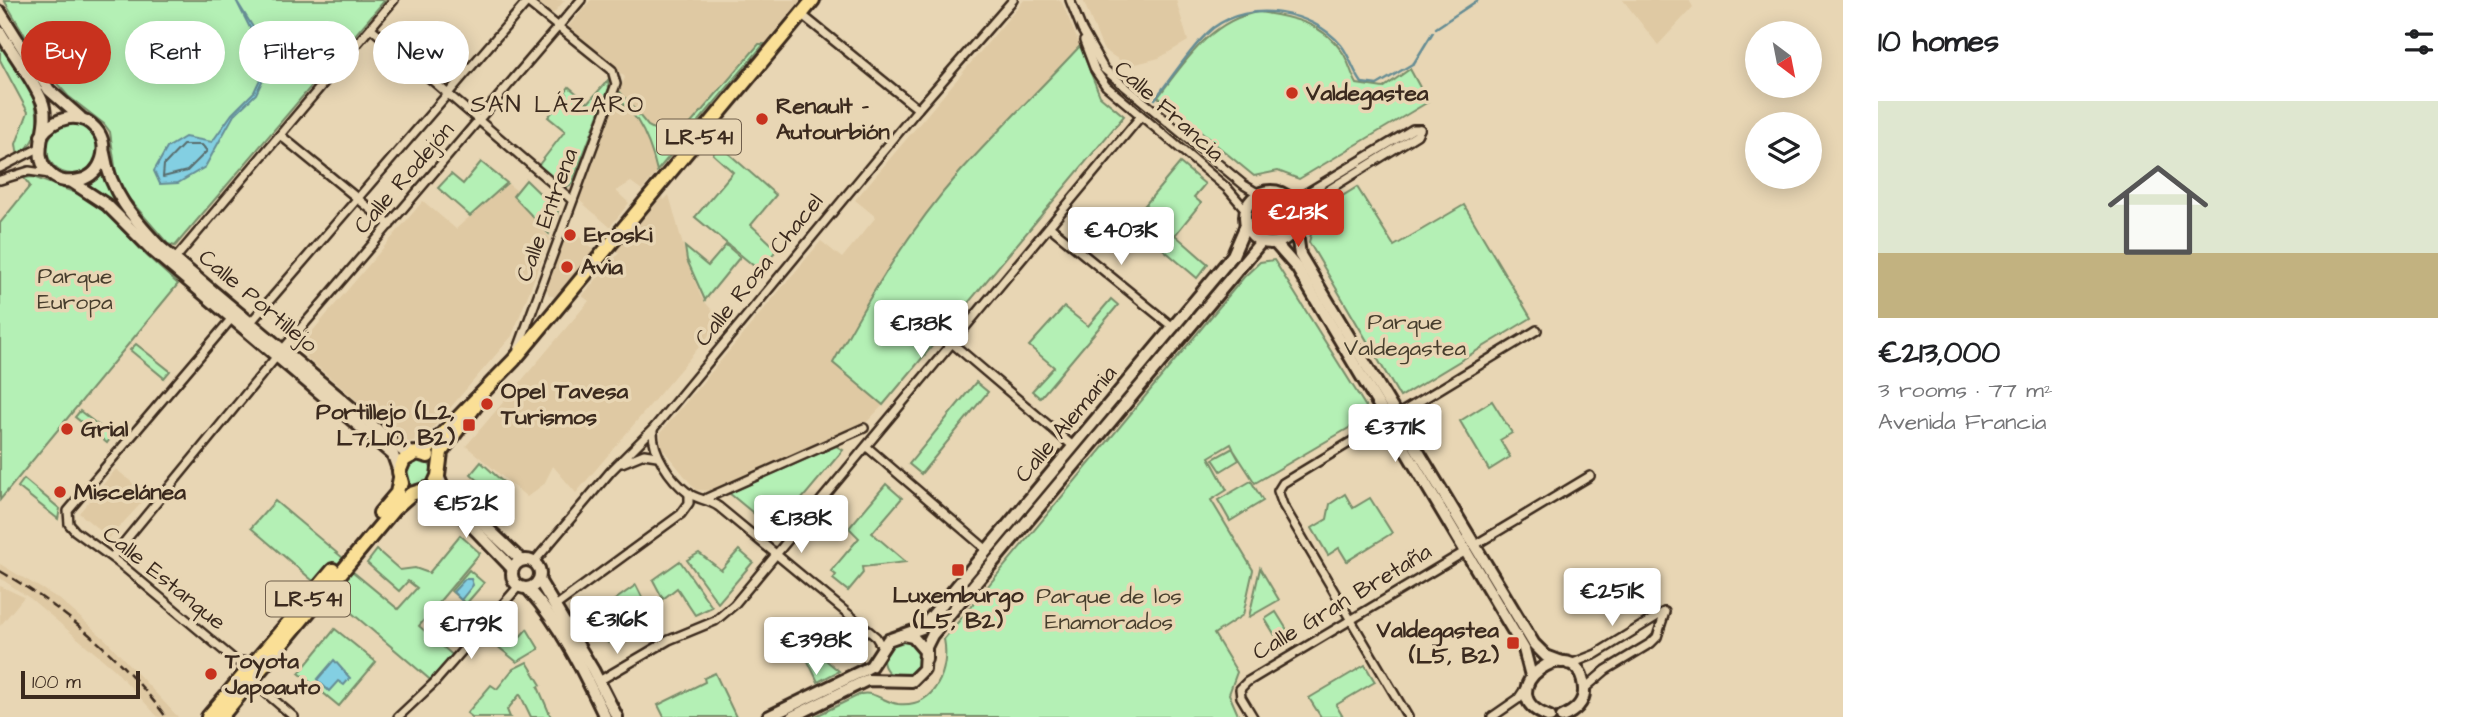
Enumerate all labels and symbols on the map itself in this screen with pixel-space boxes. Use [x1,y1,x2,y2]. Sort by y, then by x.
north arrow [1745,21,1822,98]
street label: Calle Francia [1107,53,1231,169]
place label: Valdegastea [1305,77,1429,110]
marker: Valdegastea [1284,85,1300,101]
district label: SAN LÁZARO [471,88,645,122]
place label: Renault - Autourbión [776,90,890,148]
marker: Renault - Autourbión [754,111,770,127]
street label: Calle Rodejón [346,115,462,241]
road number: LR-541 [657,120,741,154]
street label: Calle Entrena [508,144,586,286]
street label: Calle Rosa Chacel [687,187,831,353]
pin: €213K [1249,190,1347,249]
pin: €403K [1072,208,1170,267]
place label: Eroski [584,219,653,251]
marker: Eroski [562,227,578,243]
street label: Calle Portillejo [192,242,324,360]
place label: Avia [581,251,623,283]
marker: Avia [559,259,575,275]
park label: Parque Europa [37,260,113,318]
pin: €138K [872,300,970,360]
park label: Parque Valdegastea [1344,306,1467,365]
street label: Calle Alemania [1007,358,1125,489]
place label: Opel Tavesa Turismos [500,375,628,433]
place label: Portillejo (L2, L7,L10, B2) [316,396,455,454]
marker: Opel Tavesa Turismos [479,396,495,412]
pin: €371K [1346,405,1444,464]
place label: Grial [81,413,129,445]
marker: Portillejo (L2, L7,L10, B2) [461,417,477,433]
marker: Grial [59,421,75,437]
place label: Miscelánea [74,476,186,508]
pin: €152K [417,480,515,540]
marker: Miscelánea [52,484,68,500]
pin: €138K [752,496,850,555]
street label: Calle Estanque [95,518,233,638]
street label: Calle Gran Bretaña [1247,536,1438,668]
marker: Luxemburgo (L5, B2) [950,562,966,578]
pin: €251K [1563,568,1661,628]
place label: Luxemburgo (L5, B2) [893,579,1023,637]
park label: Parque de los Enamorados [1036,580,1182,638]
road number: LR-541 [266,582,350,616]
pin: €316K [568,596,666,656]
pin: €179K [422,602,520,661]
place label: Valdegastea (L5, B2) [1375,614,1499,672]
pin: €398K [767,618,865,677]
marker: Valdegastea (L5, B2) [1505,635,1521,651]
place label: Toyota Japoauto [224,645,320,703]
marker: Toyota Japoauto [203,666,219,682]
scale bar [21,668,140,700]

